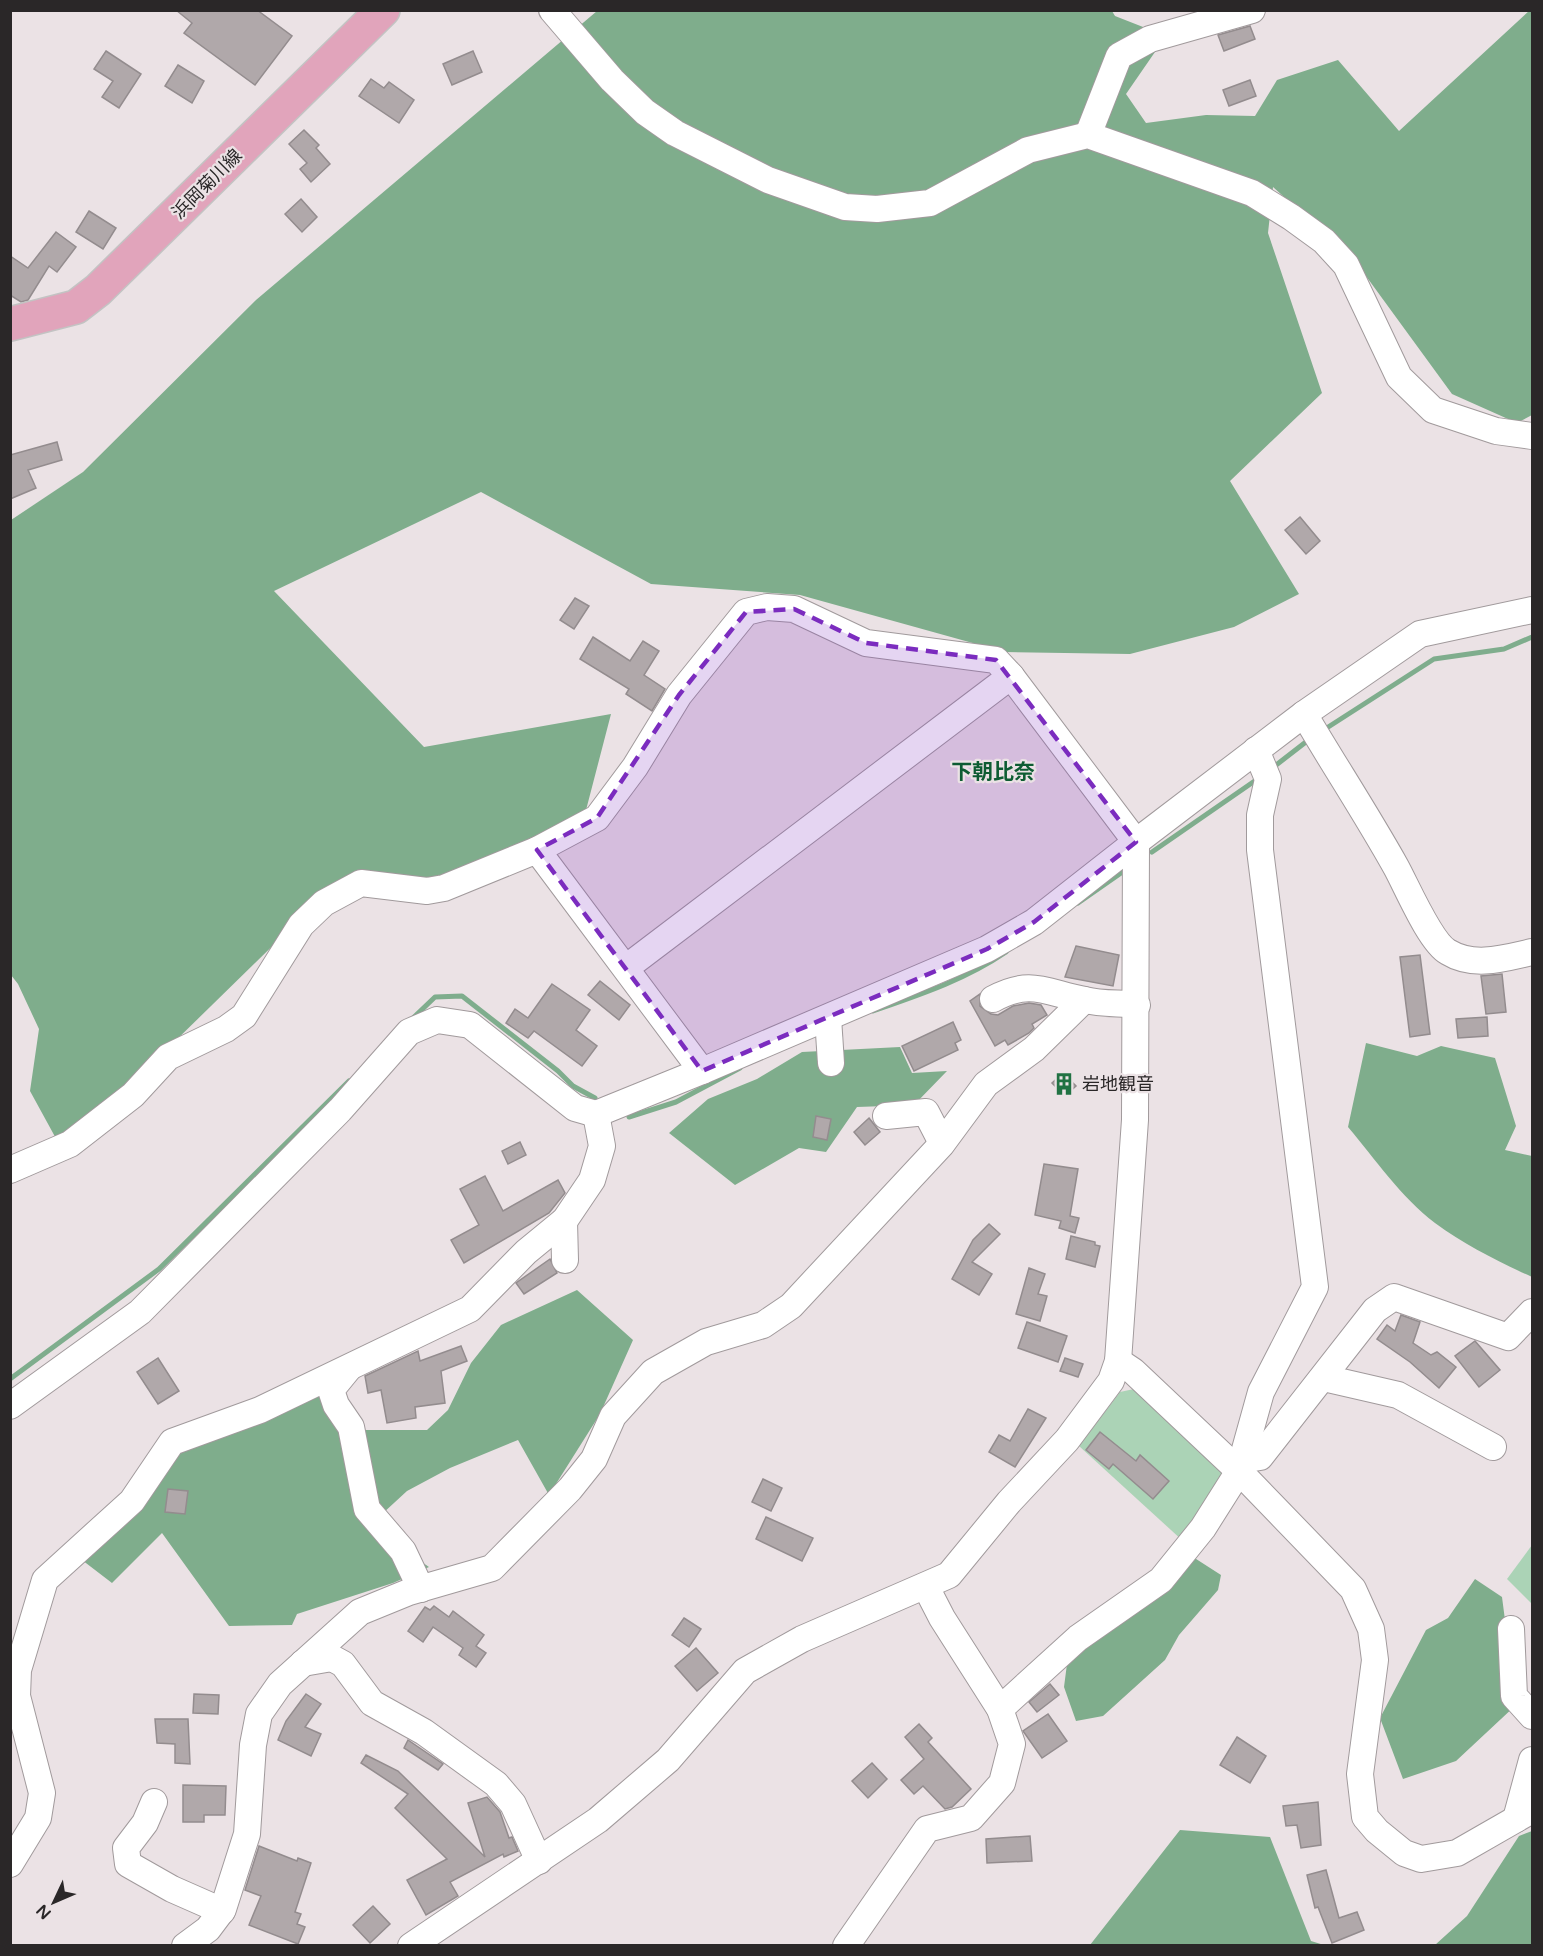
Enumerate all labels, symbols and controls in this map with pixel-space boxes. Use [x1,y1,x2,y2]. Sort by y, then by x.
street label: 浜岡菊川線 [167,144,247,224]
district label: 下朝比奈 [951,760,1035,785]
building icon: 岩地観音 [1051,1071,1077,1097]
place label: 岩地観音 [1082,1073,1154,1095]
north arrow [24,1872,84,1932]
text: N [32,1900,56,1923]

